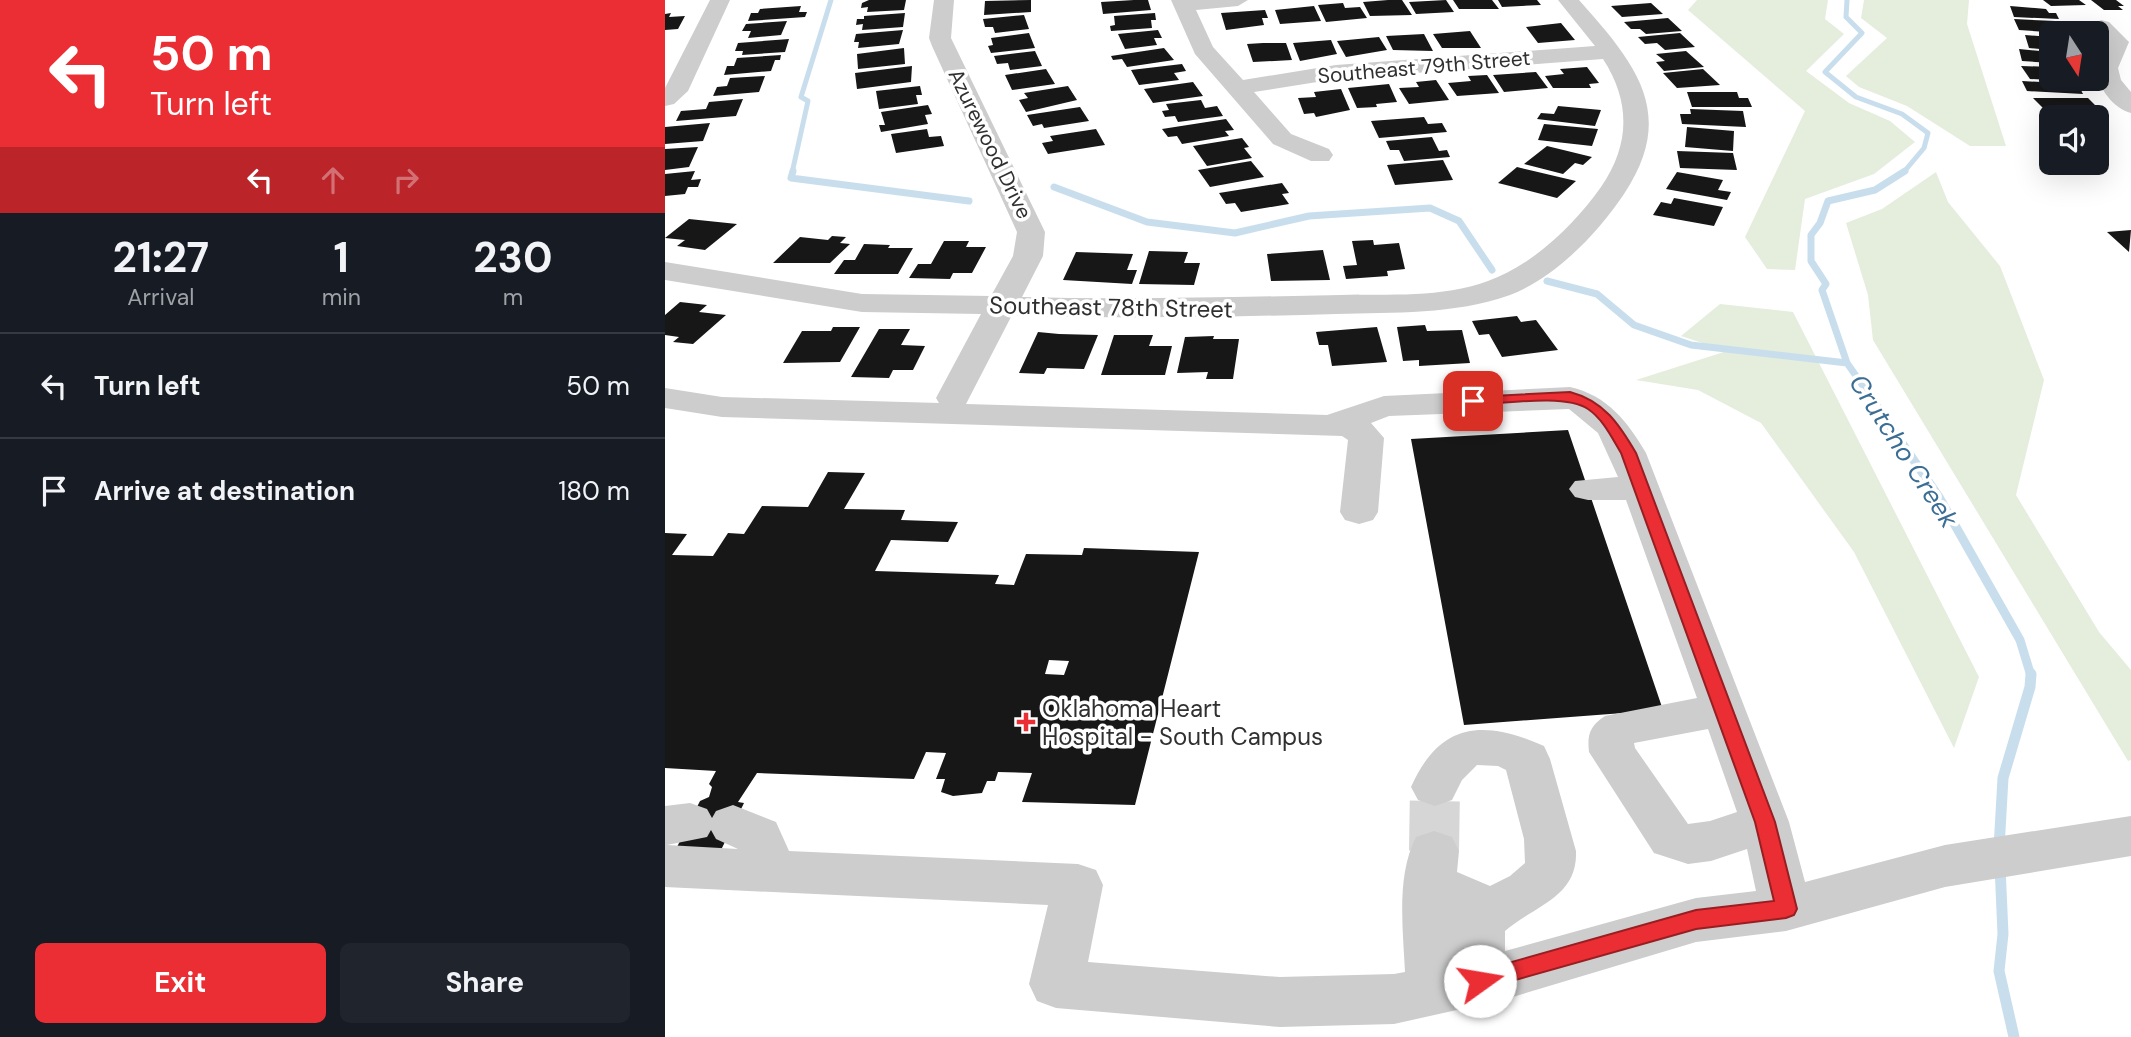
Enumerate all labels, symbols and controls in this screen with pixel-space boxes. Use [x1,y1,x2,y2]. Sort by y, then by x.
text: 50 m [150,21,273,85]
north arrow [2039,21,2109,91]
map controls [2039,21,2109,175]
icon: left [35,28,126,119]
street label: Southeast 79th Street [1316,44,1532,90]
street label: Azurewood Drive [942,64,1038,224]
text: Turn left [150,83,272,125]
button: sound [2039,105,2109,175]
icon: left [241,161,279,199]
icon: ahead [314,161,352,199]
icon: right [387,161,425,199]
text: 21:27 [112,230,209,285]
text: 1 [334,230,349,285]
text: 230 [473,230,553,285]
text: Arrival [127,282,194,312]
text: min [322,282,361,312]
text: m [503,282,523,312]
street label: Southeast 78th Street [989,289,1233,325]
icon: left [35,367,73,405]
water label: Crutcho Creek [1842,368,1967,535]
text: Turn left [94,369,201,403]
text: 50 m [566,369,630,403]
pin [1443,371,1503,431]
icon: arrive [1454,382,1492,420]
icon: arrive [35,472,73,510]
text: Arrive at destination [94,474,355,508]
text: 180 m [558,474,630,508]
place label: Oklahoma Heart Hospital - South Campus [1042,693,1323,752]
marker: Oklahoma Heart Hospital - South Campus [1016,712,1036,732]
button: Exit [35,943,326,1023]
button: Share [340,943,630,1023]
position arrow [1443,944,1517,1018]

